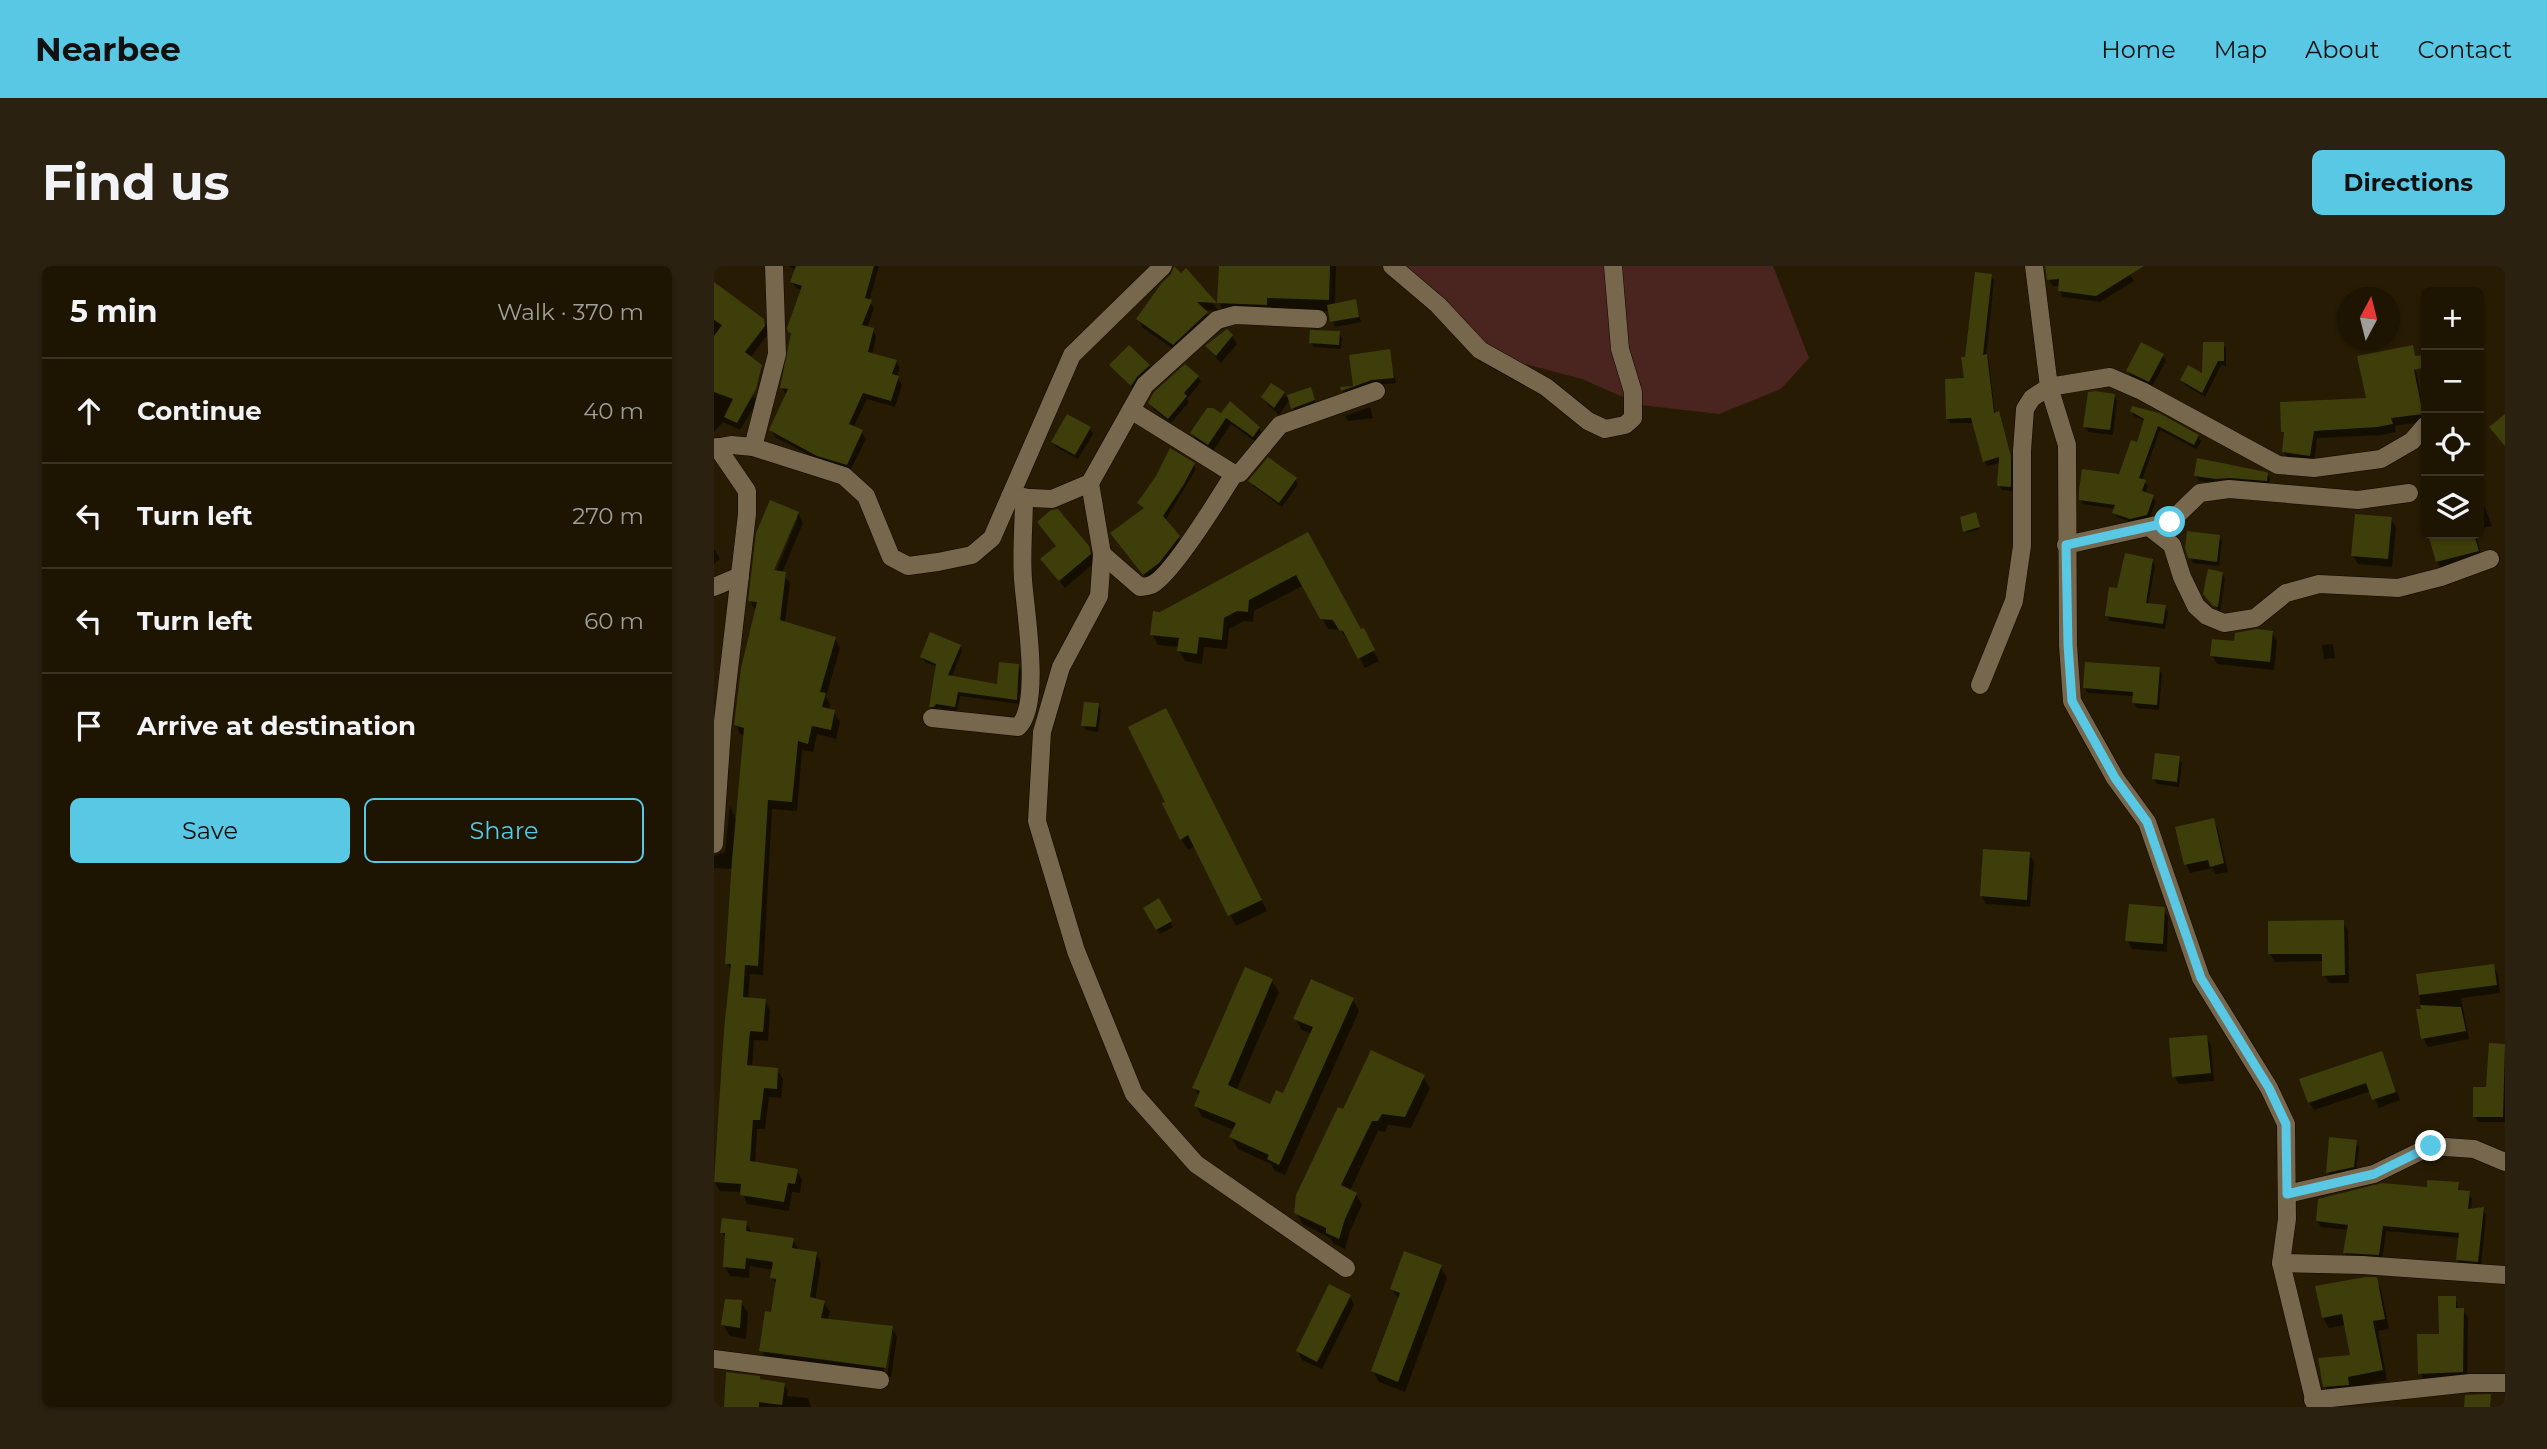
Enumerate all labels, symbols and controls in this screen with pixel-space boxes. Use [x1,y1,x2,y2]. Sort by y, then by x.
text: Nearbee [35,29,181,69]
text: Home [2101,35,2176,64]
text: Map [2214,35,2267,64]
text: About [2305,35,2379,64]
text: Contact [2417,35,2512,64]
button: Directions [2312,150,2505,215]
text: Find us [42,153,230,212]
north arrow [2337,287,2400,350]
map controls [2421,287,2484,539]
button: + [2421,287,2484,350]
text: 5 min [70,293,158,330]
text: Walk · 370 m [497,298,644,326]
button: − [2421,350,2484,413]
icon: ahead [70,392,108,430]
text: Continue [137,395,262,427]
text: 40 m [583,397,644,425]
button: locate [2421,413,2484,476]
button: layers [2421,476,2484,539]
icon: left [70,497,108,535]
text: Turn left [137,500,253,532]
text: 270 m [572,502,644,530]
route start [2154,506,2185,537]
icon: left [70,602,108,640]
text: Turn left [137,605,253,637]
text: 60 m [584,607,644,635]
icon: arrive [70,707,108,745]
text: Arrive at destination [137,710,416,742]
button: Save [70,798,350,863]
button: Share [364,798,644,863]
route end [2415,1130,2446,1161]

